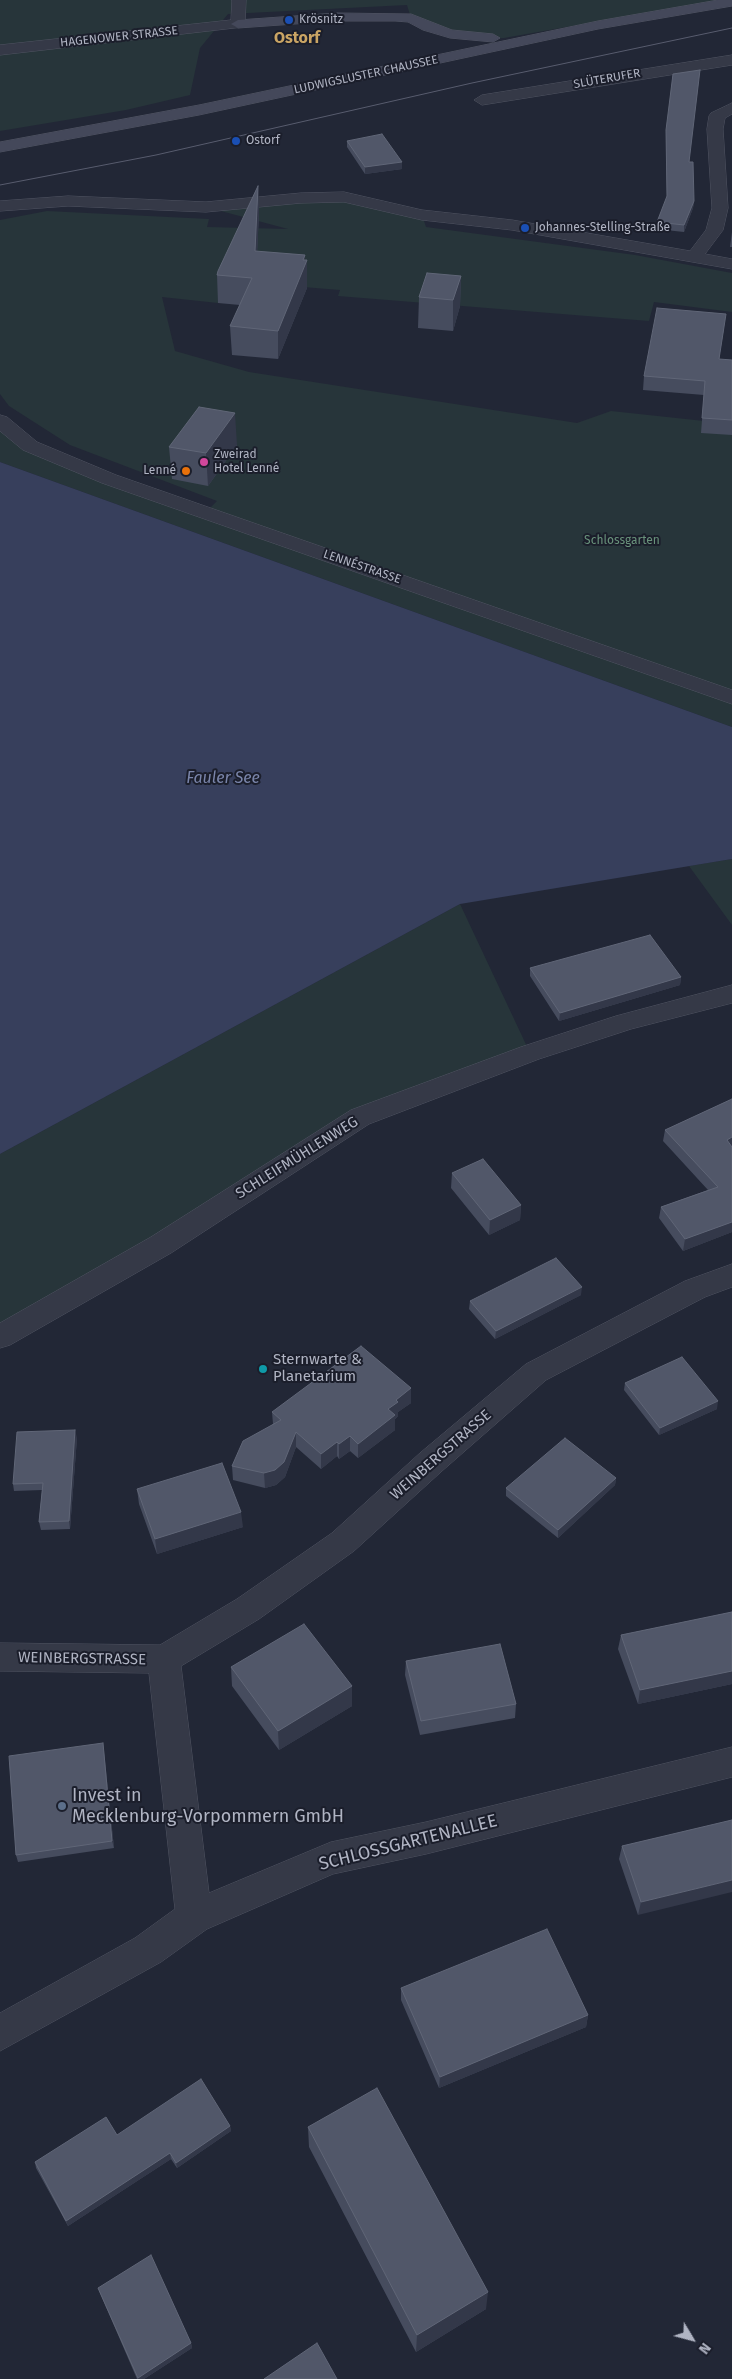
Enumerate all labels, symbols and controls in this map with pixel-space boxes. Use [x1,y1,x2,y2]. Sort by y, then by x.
place label: Krösnitz [299,13,343,27]
marker: Krösnitz [283,14,295,26]
street label: HAGENOWER STRASSE [59,24,179,50]
district label: Ostorf [274,29,320,49]
street label: LUDWIGSLUSTER CHAUSSEE [293,53,439,97]
street label: SLÜTERUFER [573,66,641,92]
place label: Ostorf [246,134,280,148]
marker: Ostorf [230,135,242,147]
place label: Johannes-Stelling-Straße [535,221,670,235]
marker: Johannes-Stelling-Straße [519,222,531,234]
place label: Zweirad Hotel Lenné [214,448,279,476]
marker: Zweirad Hotel Lenné [198,456,210,468]
place label: Lenné [143,464,176,478]
marker: Lenné [180,465,192,477]
park label: Schlossgarten [584,534,660,548]
street label: LENNÉSTRASSE [321,547,403,587]
water label: Fauler See [186,769,260,789]
street label: SCHLEIFMÜHLENWEG [232,1113,362,1203]
place label: Sternwarte & Planetarium [273,1351,362,1386]
marker: Sternwarte & Planetarium [257,1363,269,1375]
street label: WEINBERGSTRASSE [387,1406,495,1504]
street label: WEINBERGSTRASSE [18,1649,146,1669]
place label: Invest in Mecklenburg-Vorpommern GmbH [72,1785,344,1828]
marker: Invest in Mecklenburg-Vorpommern GmbH [56,1800,68,1812]
street label: SCHLOSSGARTENALLEE [317,1810,499,1876]
north arrow [667,2314,717,2364]
text: N [695,2339,714,2357]

